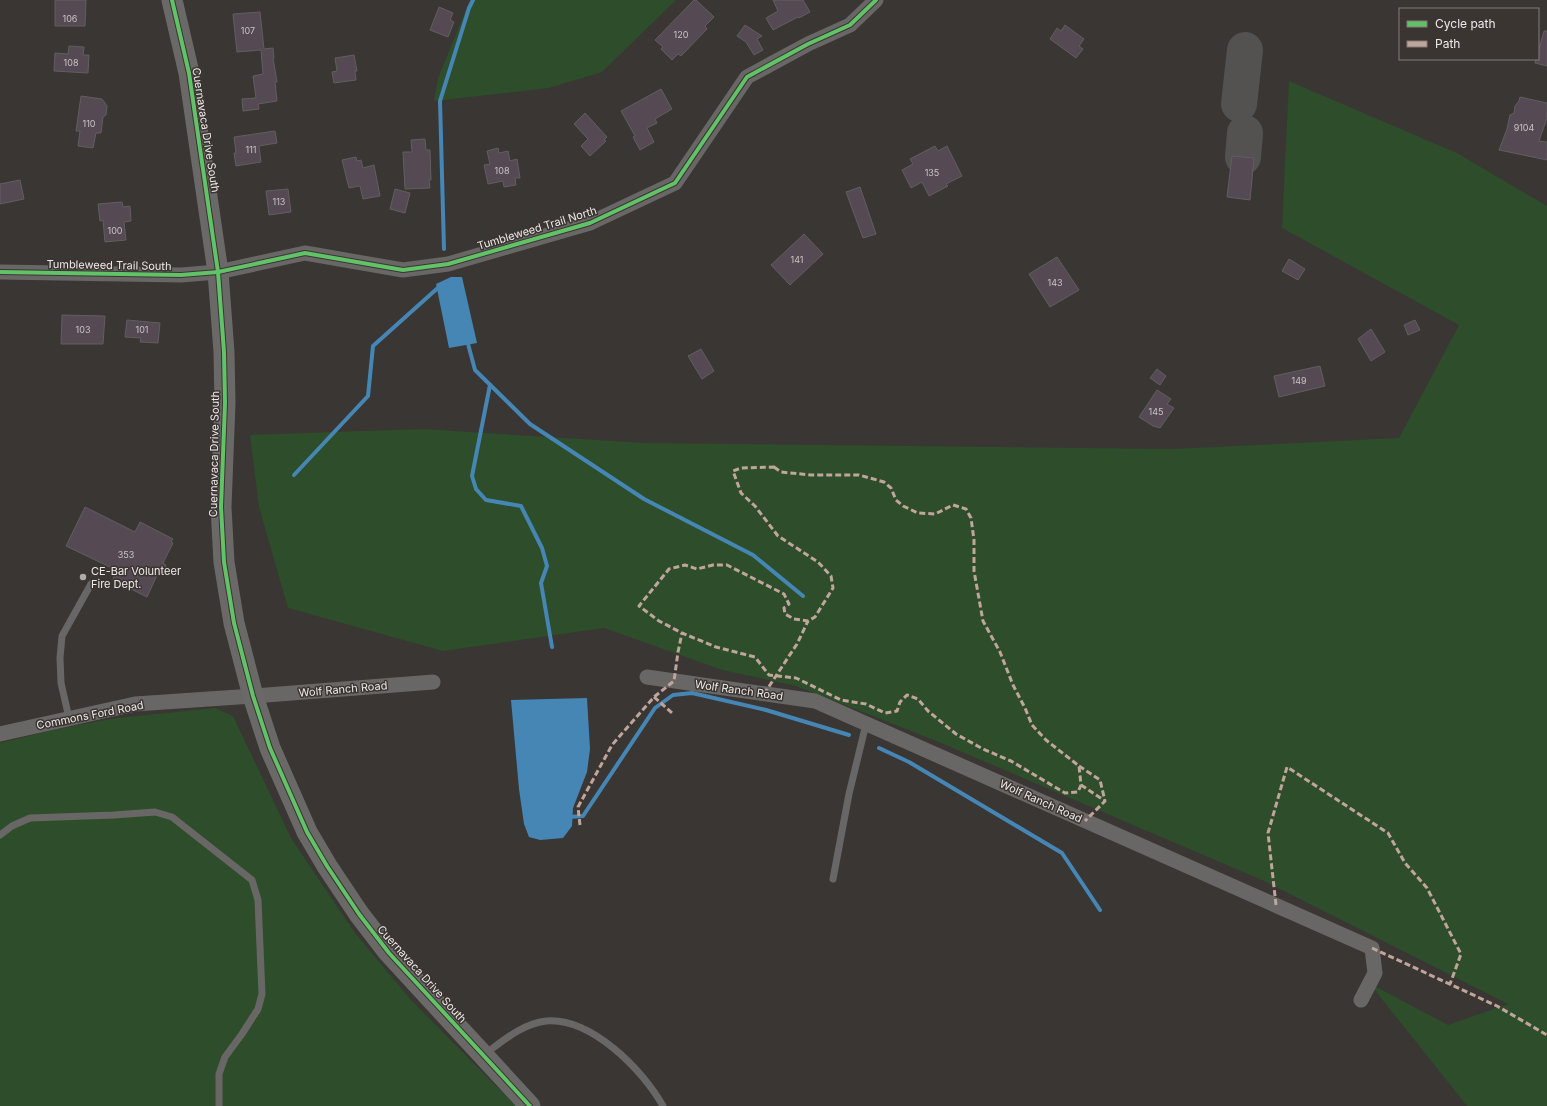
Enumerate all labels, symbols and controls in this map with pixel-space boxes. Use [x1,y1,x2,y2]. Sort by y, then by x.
legend [1399,8,1539,60]
house number: 106 [63,13,78,24]
text: Cycle path [1435,16,1496,31]
house number: 107 [241,25,255,36]
house number: 120 [674,29,689,40]
text: Path [1435,36,1460,51]
house number: 108 [64,57,79,68]
street label: Cuernavaca Drive South [189,66,223,194]
house number: 110 [83,118,96,129]
house number: 9104 [1514,122,1535,133]
house number: 111 [246,144,256,155]
house number: 108 [495,165,510,176]
house number: 135 [925,167,939,178]
house number: 113 [273,196,286,207]
street label: Tumbleweed Trail North [476,203,598,253]
house number: 100 [107,225,123,236]
house number: 141 [791,254,803,265]
street label: Tumbleweed Trail South [46,257,172,273]
house number: 143 [1047,277,1063,288]
house number: 103 [76,324,91,335]
house number: 101 [136,324,149,335]
house number: 149 [1291,375,1307,386]
street label: Cuernavaca Drive South [206,391,222,517]
house number: 145 [1149,406,1163,417]
house number: 353 [118,549,135,560]
place label: CE-Bar Volunteer Fire Dept. [91,564,181,591]
marker: CE-Bar Volunteer Fire Dept. [78,572,88,582]
street label: Wolf Ranch Road [694,677,784,703]
street label: Wolf Ranch Road [298,678,388,700]
street label: Commons Ford Road [35,698,145,732]
street label: Wolf Ranch Road [998,777,1084,825]
street label: Cuernavaca Drive South [375,922,469,1026]

